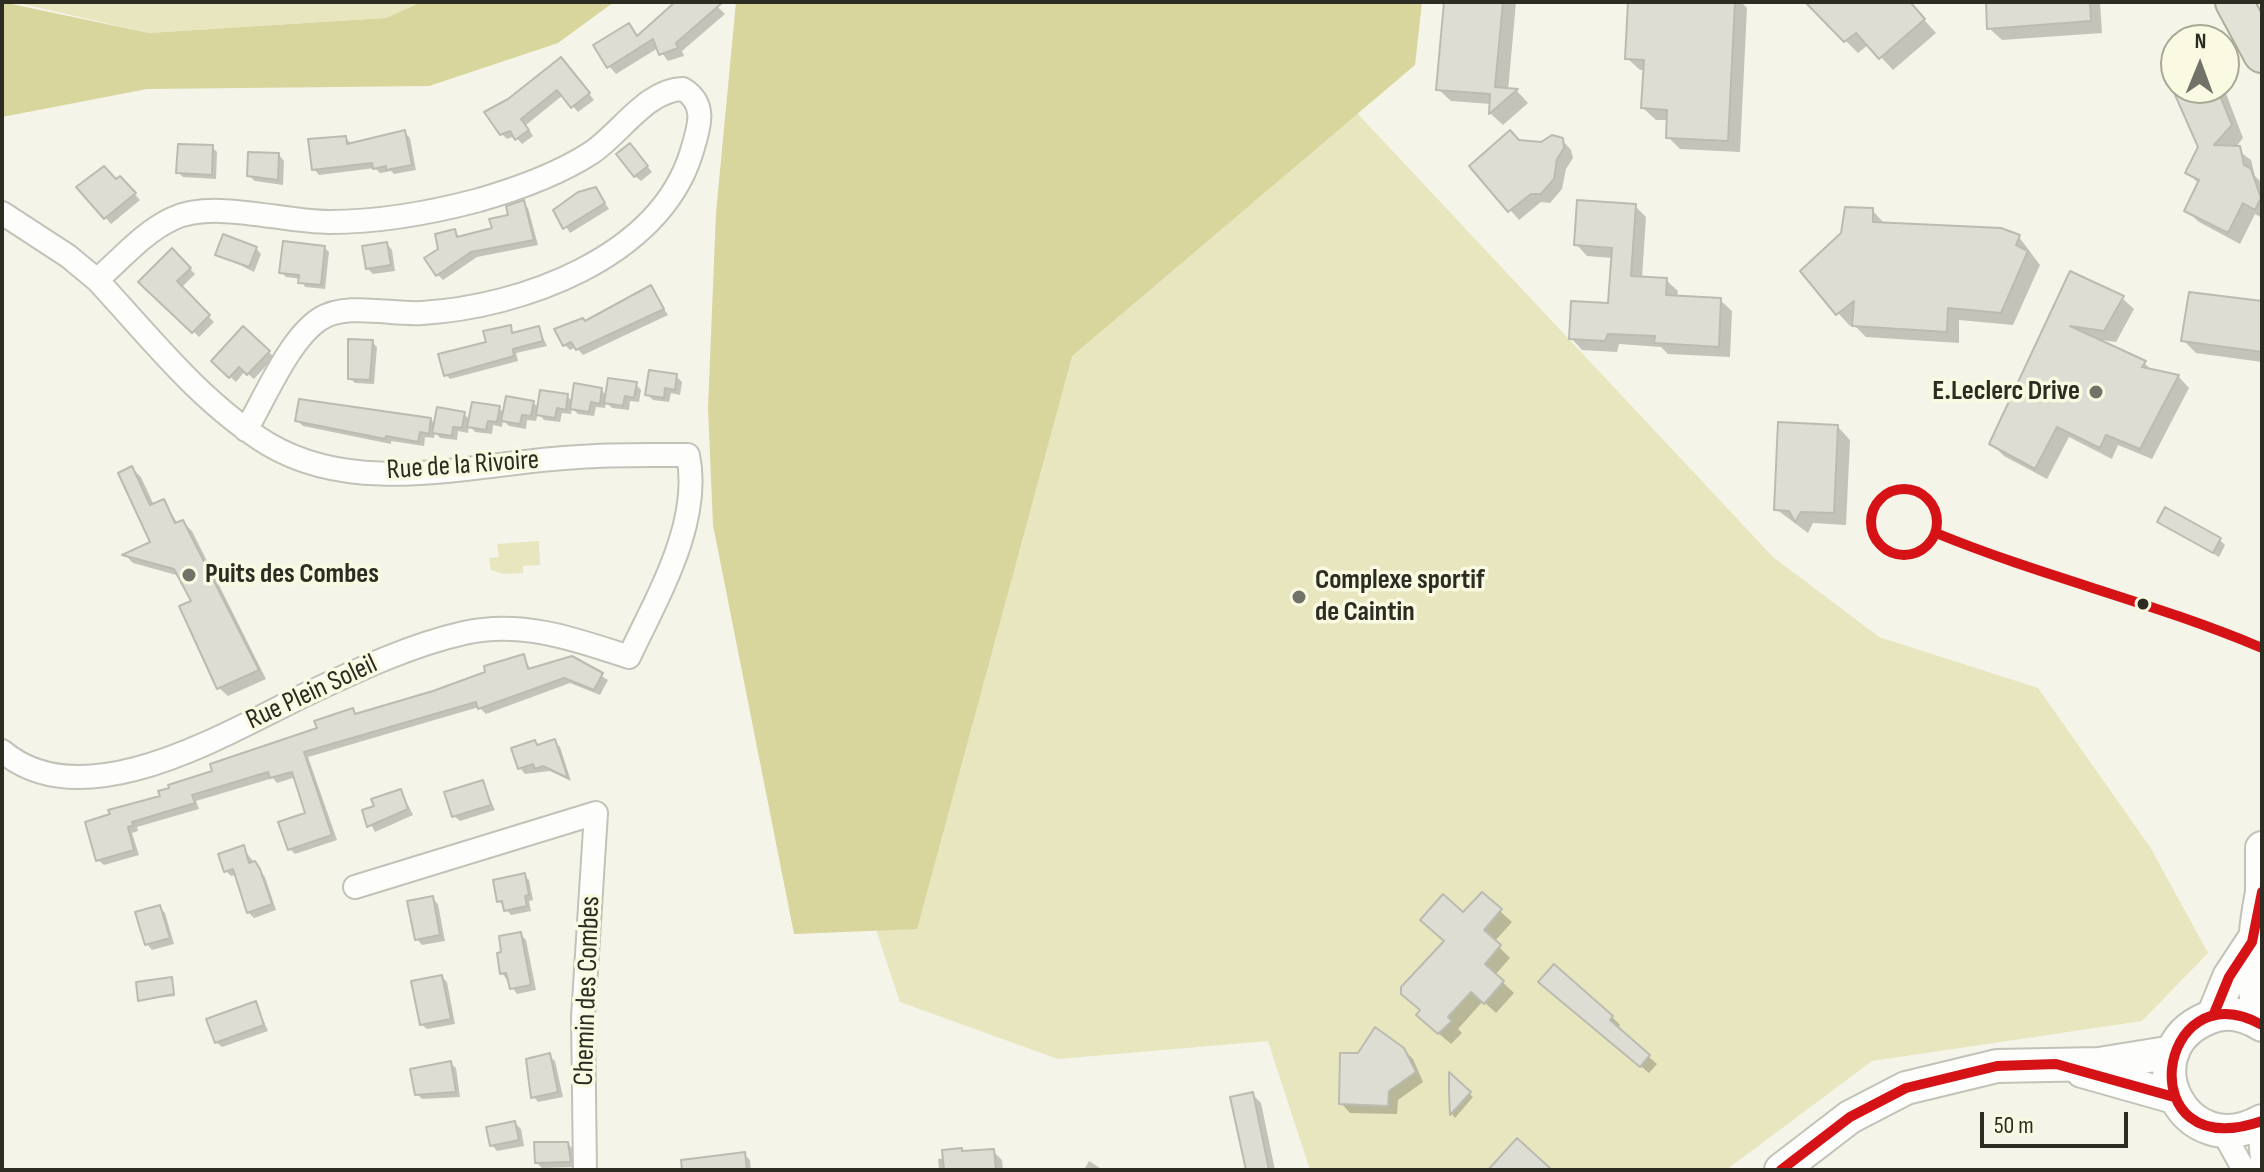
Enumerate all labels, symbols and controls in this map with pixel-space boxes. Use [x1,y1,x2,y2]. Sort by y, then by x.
north arrow [2160,24,2240,104]
text: N [2194,28,2207,55]
place label: E.Leclerc Drive [1932,375,2080,409]
marker: E.Leclerc Drive [2087,383,2105,401]
street label: Rue de la Rivoire [386,444,540,488]
place label: Puits des Combes [205,558,379,592]
place label: Complexe sportif de Caintin [1315,564,1485,630]
marker: Puits des Combes [180,566,198,584]
marker: Complexe sportif de Caintin [1290,588,1308,606]
unlabelled marker [2135,596,2151,612]
street label: Rue Plein Soleil [241,648,383,738]
street label: Chemin des Combes [568,896,608,1086]
scale bar [1984,1096,2132,1146]
text: 50 m [1994,1111,2034,1140]

